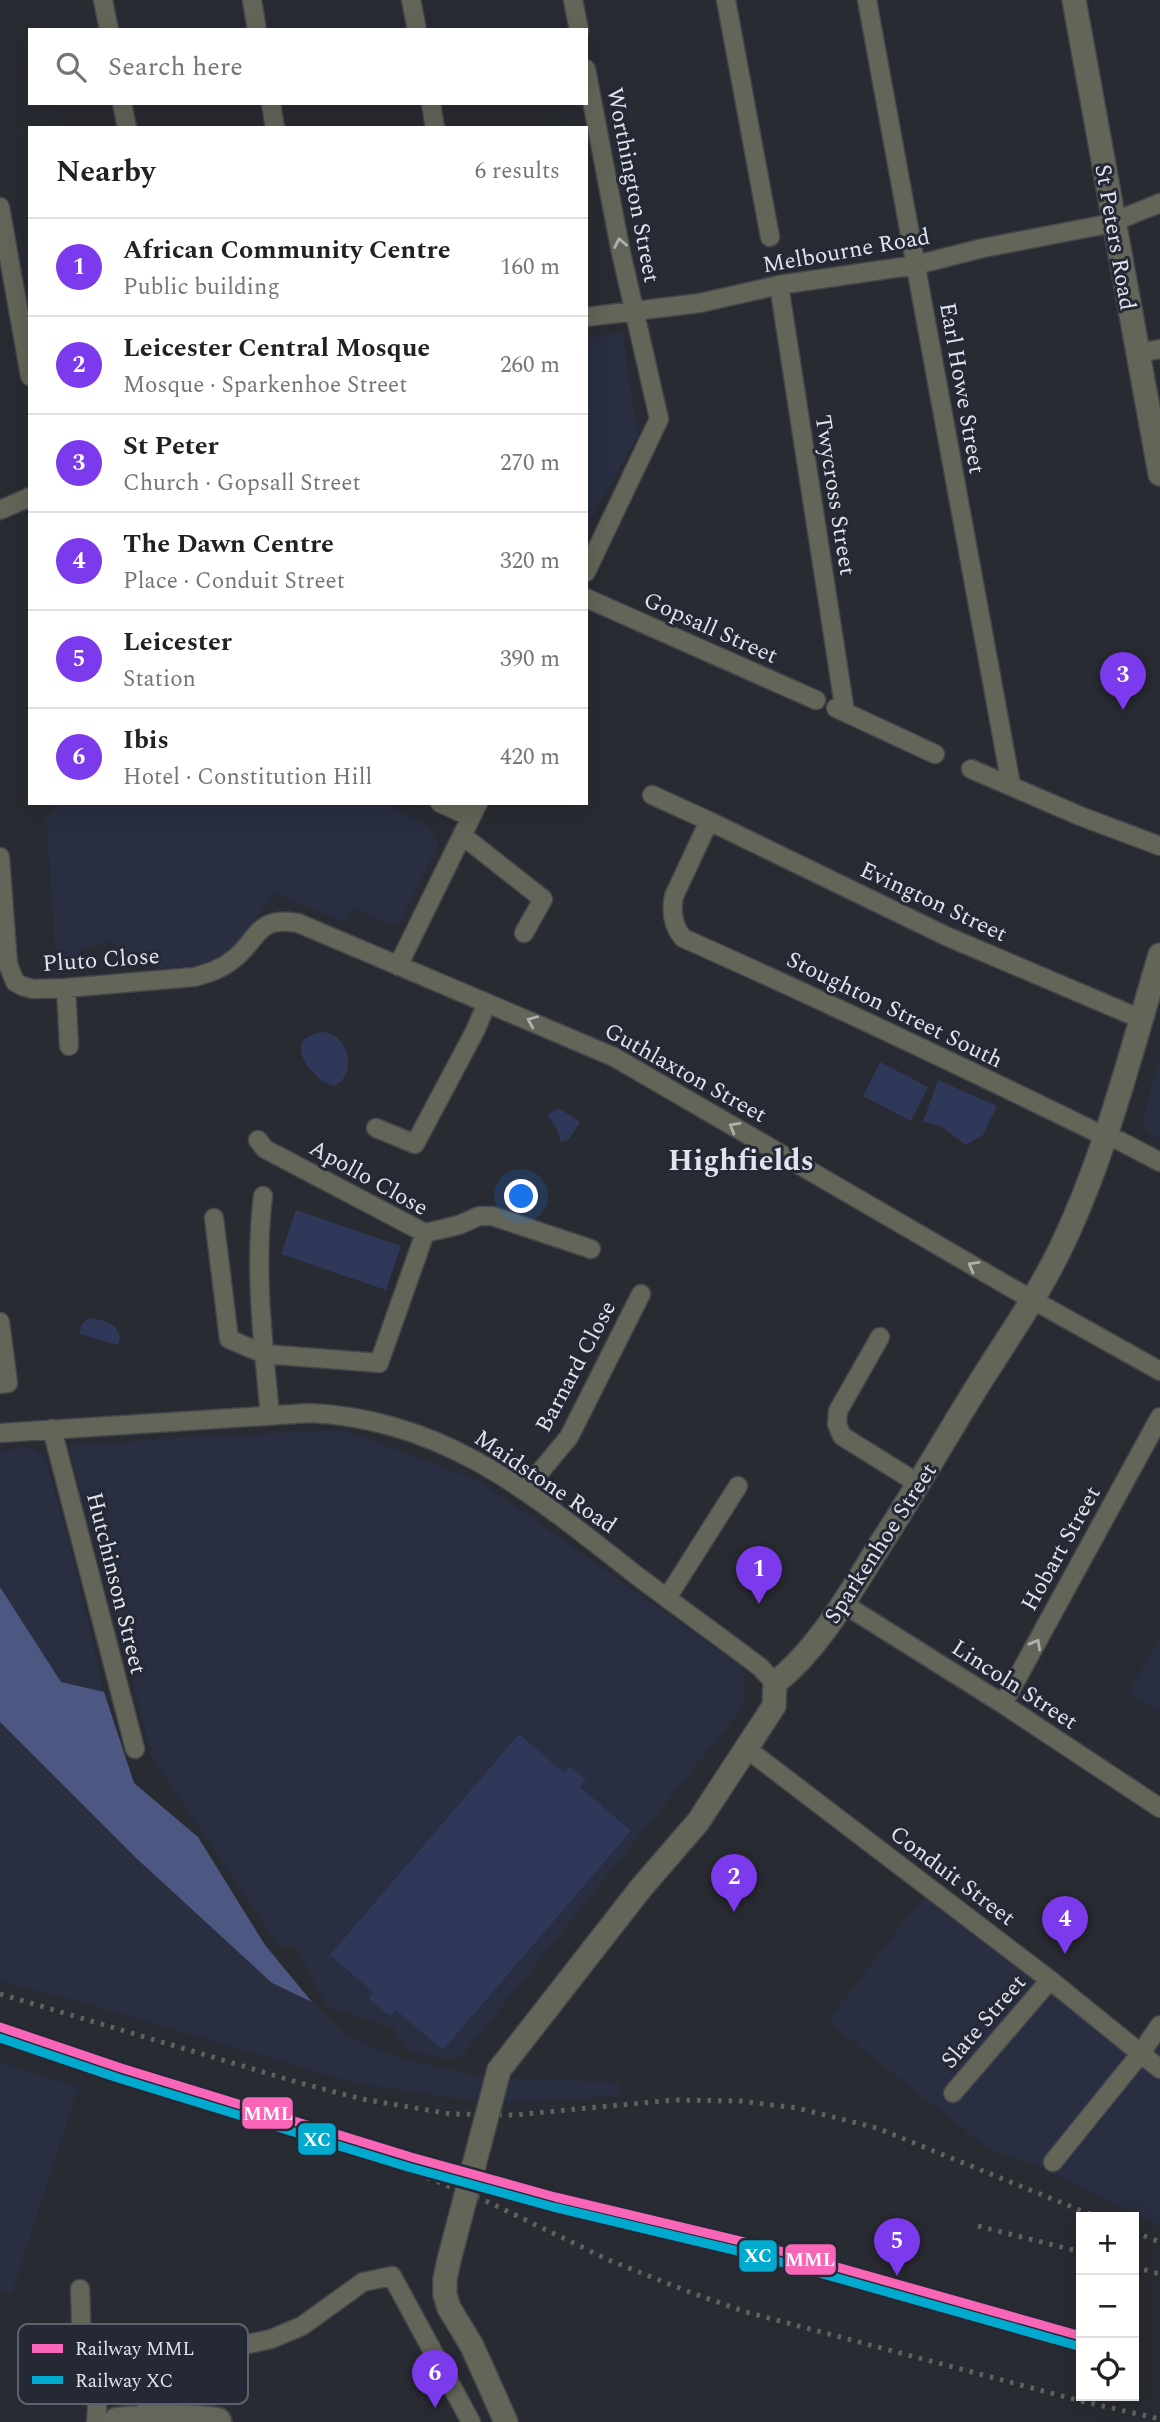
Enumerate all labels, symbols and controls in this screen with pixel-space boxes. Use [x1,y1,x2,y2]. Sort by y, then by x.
search box [28,28,588,105]
text: Search here [108,47,243,87]
icon: search [52,48,90,86]
street label: Worthington Street [596,85,669,286]
text: Nearby [56,149,155,195]
text: 6 results [475,154,560,189]
street label: St Peters Road [1084,162,1145,313]
street label: Melbourne Road [760,220,933,283]
text: African Community Centre [123,230,451,270]
one-way arrow [613,237,628,249]
text: 1 [73,250,85,285]
text: 160 m [500,250,560,285]
text: Public building [123,270,280,305]
street label: Earl Howe Street [929,300,994,477]
text: Leicester Central Mosque [123,328,430,368]
text: 2 [73,348,85,383]
text: 260 m [500,348,560,383]
text: Mosque · Sparkenhoe Street [123,368,407,403]
street label: Twycross Street [805,412,864,578]
text: St Peter [123,426,219,466]
text: 3 [73,446,85,481]
text: 270 m [500,446,560,481]
text: Church · Gopsall Street [123,466,361,501]
text: The Dawn Centre [123,524,334,564]
text: 4 [73,544,85,579]
text: 320 m [500,544,560,579]
text: Place · Conduit Street [123,564,345,599]
street label: Gopsall Street [638,583,783,674]
text: Leicester [123,622,232,662]
text: 5 [73,642,85,677]
text: 390 m [500,642,560,677]
pin: 3 [1100,652,1146,710]
text: Station [123,662,196,697]
text: Ibis [123,720,169,760]
text: 6 [73,740,85,775]
text: 420 m [500,740,560,775]
text: Hotel · Constitution Hill [123,760,372,795]
street label: Evington Street [854,853,1013,952]
street label: Pluto Close [41,939,161,982]
street label: Stoughton Street South [780,943,1008,1078]
street label: Guthlaxton Street [597,1014,773,1133]
one-way arrow [527,1015,540,1029]
one-way arrow [728,1122,741,1135]
street label: Apollo Close [302,1131,434,1225]
district label: Highfields [668,1138,814,1184]
your location [504,1179,538,1213]
one-way arrow [967,1261,980,1274]
street label: Barnard Close [527,1295,626,1439]
street label: Maidstone Road [467,1421,624,1543]
street label: Sparkenhoe Street [816,1456,947,1631]
street label: Hobart Street [1012,1480,1110,1618]
street label: Hutchinson Street [76,1489,155,1678]
pin: 1 [736,1546,782,1604]
street label: Lincoln Street [944,1631,1084,1739]
one-way arrow [1028,1639,1041,1651]
street label: Conduit Street [882,1817,1022,1935]
pin: 2 [711,1854,757,1912]
pin: 4 [1042,1896,1088,1954]
street label: Slate Street [933,1967,1035,2077]
line badge: MML [241,2096,294,2130]
text: MML [243,2100,293,2129]
line badge: XC [297,2122,337,2156]
text: XC [303,2126,331,2155]
map controls [1076,2212,1139,2401]
button: + [1076,2212,1139,2275]
pin: 5 [874,2218,920,2276]
line badge: XC [738,2239,778,2273]
text: XC [744,2242,772,2271]
line badge: MML [784,2243,837,2276]
text: MML [785,2246,835,2275]
button: − [1076,2275,1139,2338]
legend [18,2324,248,2404]
text: Railway MML [75,2335,194,2364]
button: locate [1076,2338,1139,2401]
pin: 6 [412,2350,458,2408]
text: Railway XC [75,2367,173,2396]

